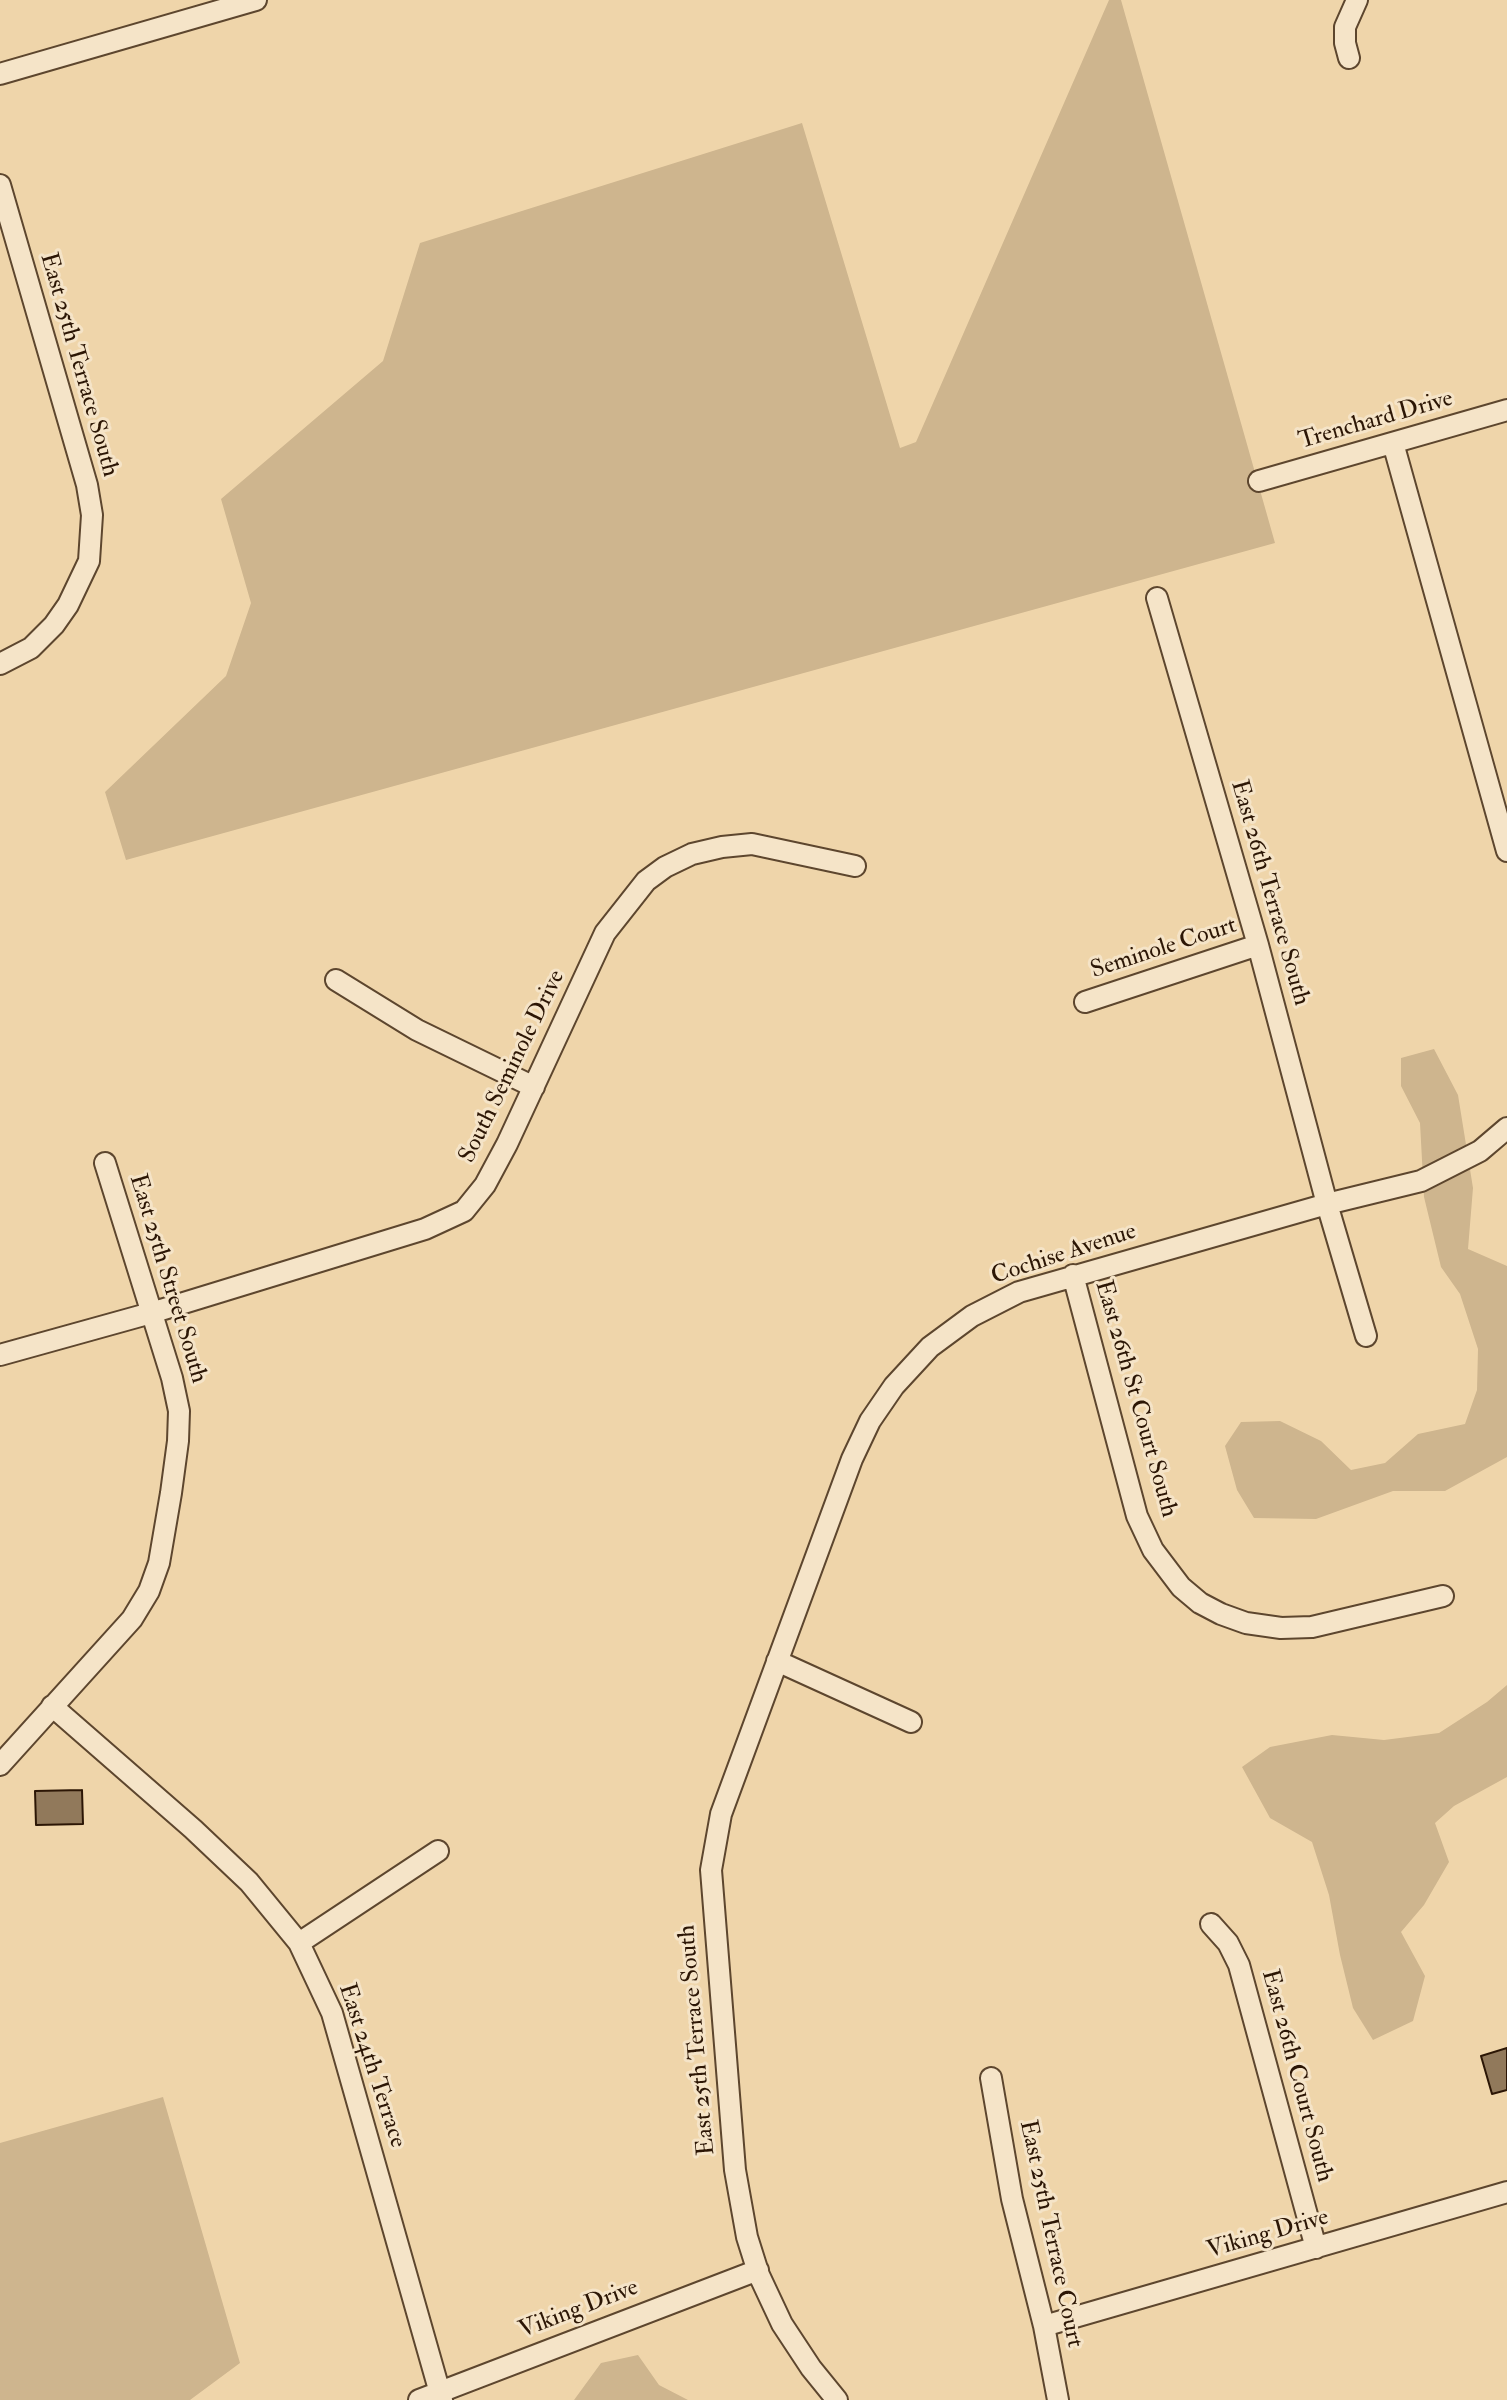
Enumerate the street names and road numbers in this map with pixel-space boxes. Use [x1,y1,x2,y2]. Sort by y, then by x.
street label: East 25th Terrace South [32,250,124,480]
street label: Trenchard Drive [1296,385,1456,457]
street label: East 26th Terrace South [1223,777,1315,1009]
street label: Seminole Court [1087,912,1241,986]
street label: South Seminole Drive [454,966,572,1168]
street label: East 25th Street South [122,1171,212,1387]
street label: Cochise Avenue [988,1218,1140,1292]
street label: East 26th St Court South [1087,1277,1183,1521]
street label: East 25th Terrace South [674,1924,722,2156]
street label: East 26th Court South [1254,1967,1338,2185]
street label: East 24th Terrace [331,1980,411,2152]
street label: East 25th Terrace Court [1012,2118,1088,2350]
street label: Viking Drive [1204,2204,1332,2266]
street label: Viking Drive [515,2274,643,2346]

